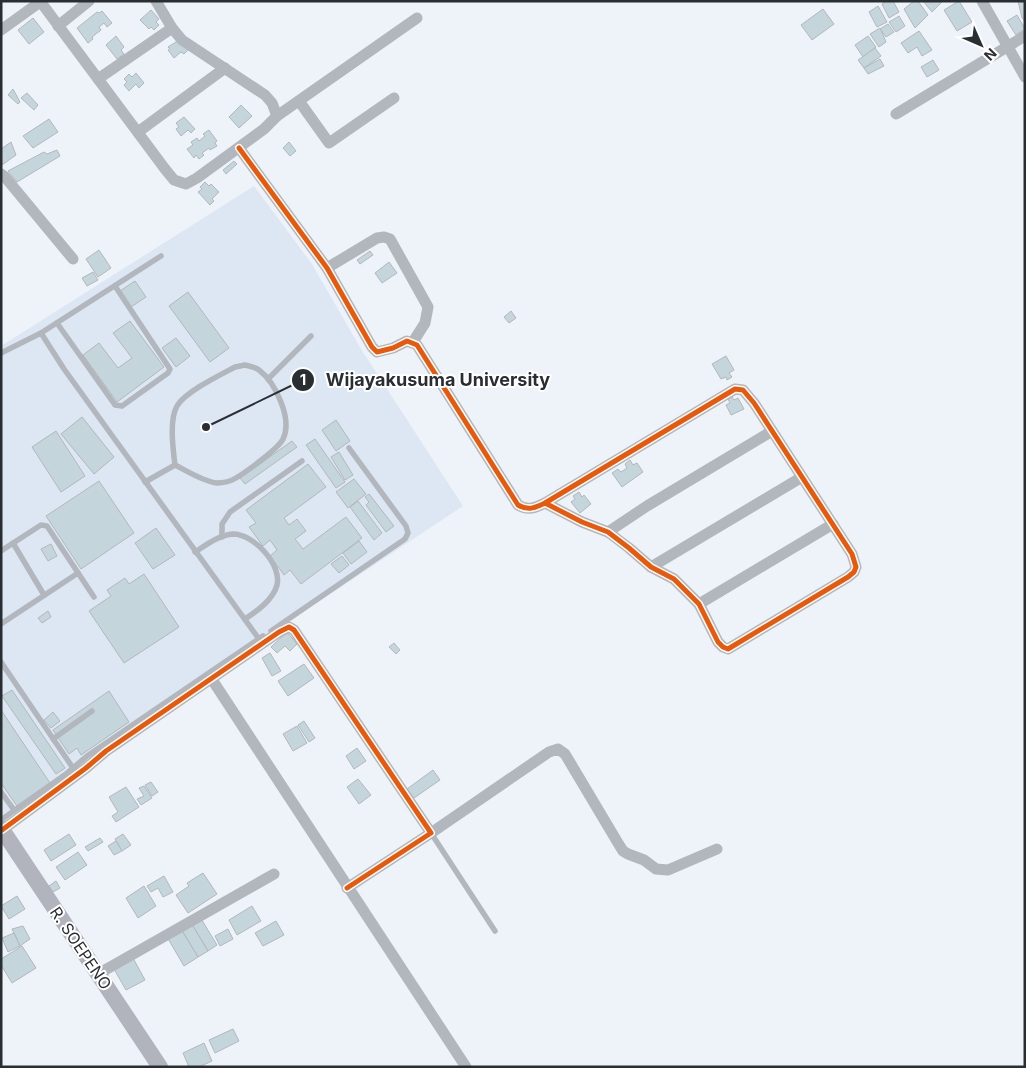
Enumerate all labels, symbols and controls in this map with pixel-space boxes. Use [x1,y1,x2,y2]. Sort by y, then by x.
north arrow [956,20,1006,70]
text: N [981,45,1000,64]
callout: Wijayakusuma University [291,364,560,397]
text: Wijayakusuma University [326,369,550,390]
text: 1 [300,370,306,389]
street label: R. SOEPENO [46,903,116,993]

